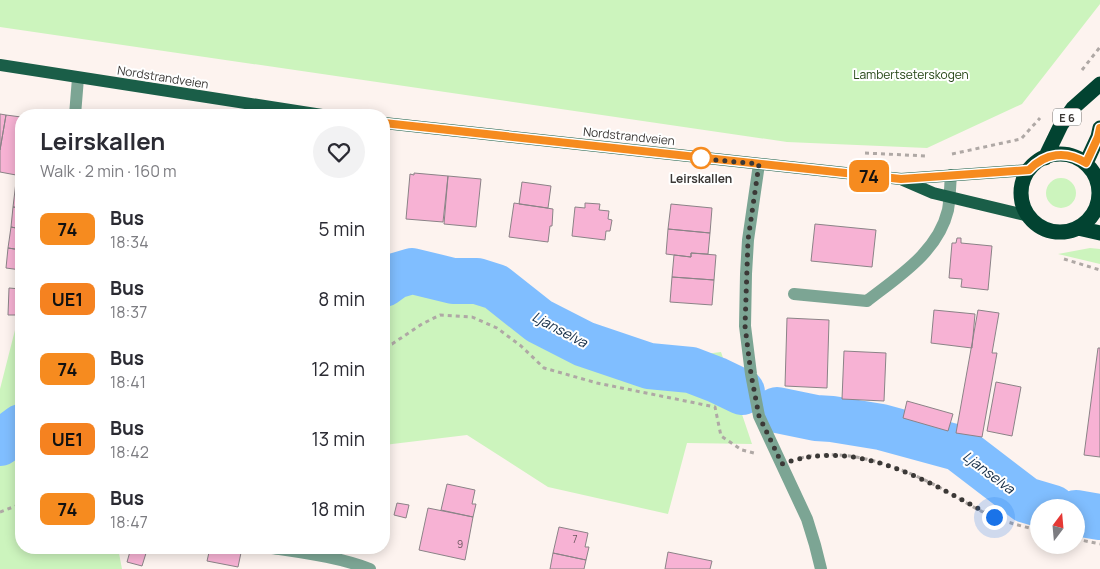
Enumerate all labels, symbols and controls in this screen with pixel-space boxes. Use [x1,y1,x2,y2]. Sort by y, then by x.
street label: Nordstrandveien [116,61,210,93]
park label: Lambertseterskogen [853,66,969,83]
road number: E 6 [1053,108,1081,125]
street label: Nordstrandveien [582,123,676,149]
text: Leirskallen [40,124,165,157]
button: heart [313,126,365,178]
marker: Leirskallen [690,147,712,169]
text: Walk · 2 min · 160 m [40,160,177,182]
line badge: 74 [846,160,892,192]
text: 74 [859,164,879,188]
place label: Leirskallen [670,170,732,187]
text: Bus [110,205,144,231]
text: 5 min [318,216,365,242]
text: 74 [58,217,77,241]
text: 18:34 [110,231,149,253]
text: Bus [110,275,144,301]
text: 8 min [318,286,365,312]
text: UE1 [52,287,83,311]
text: 18:37 [110,301,147,323]
water label: Ljanselva [529,307,592,352]
text: Bus [110,345,144,371]
text: 12 min [311,356,365,382]
text: 74 [58,357,77,381]
text: 18:41 [110,371,146,393]
text: Bus [110,415,144,441]
text: 13 min [311,426,365,452]
text: UE1 [52,427,83,451]
text: 18:42 [110,441,149,463]
water label: Ljanselva [959,446,1020,498]
text: Bus [110,485,144,511]
text: 18 min [311,496,365,522]
text: 74 [58,497,77,521]
north arrow [1030,499,1085,554]
map controls [1030,499,1085,554]
your location [982,505,1007,530]
text: 18:47 [110,511,148,533]
house number: 7 [572,532,578,546]
house number: 9 [457,537,463,551]

